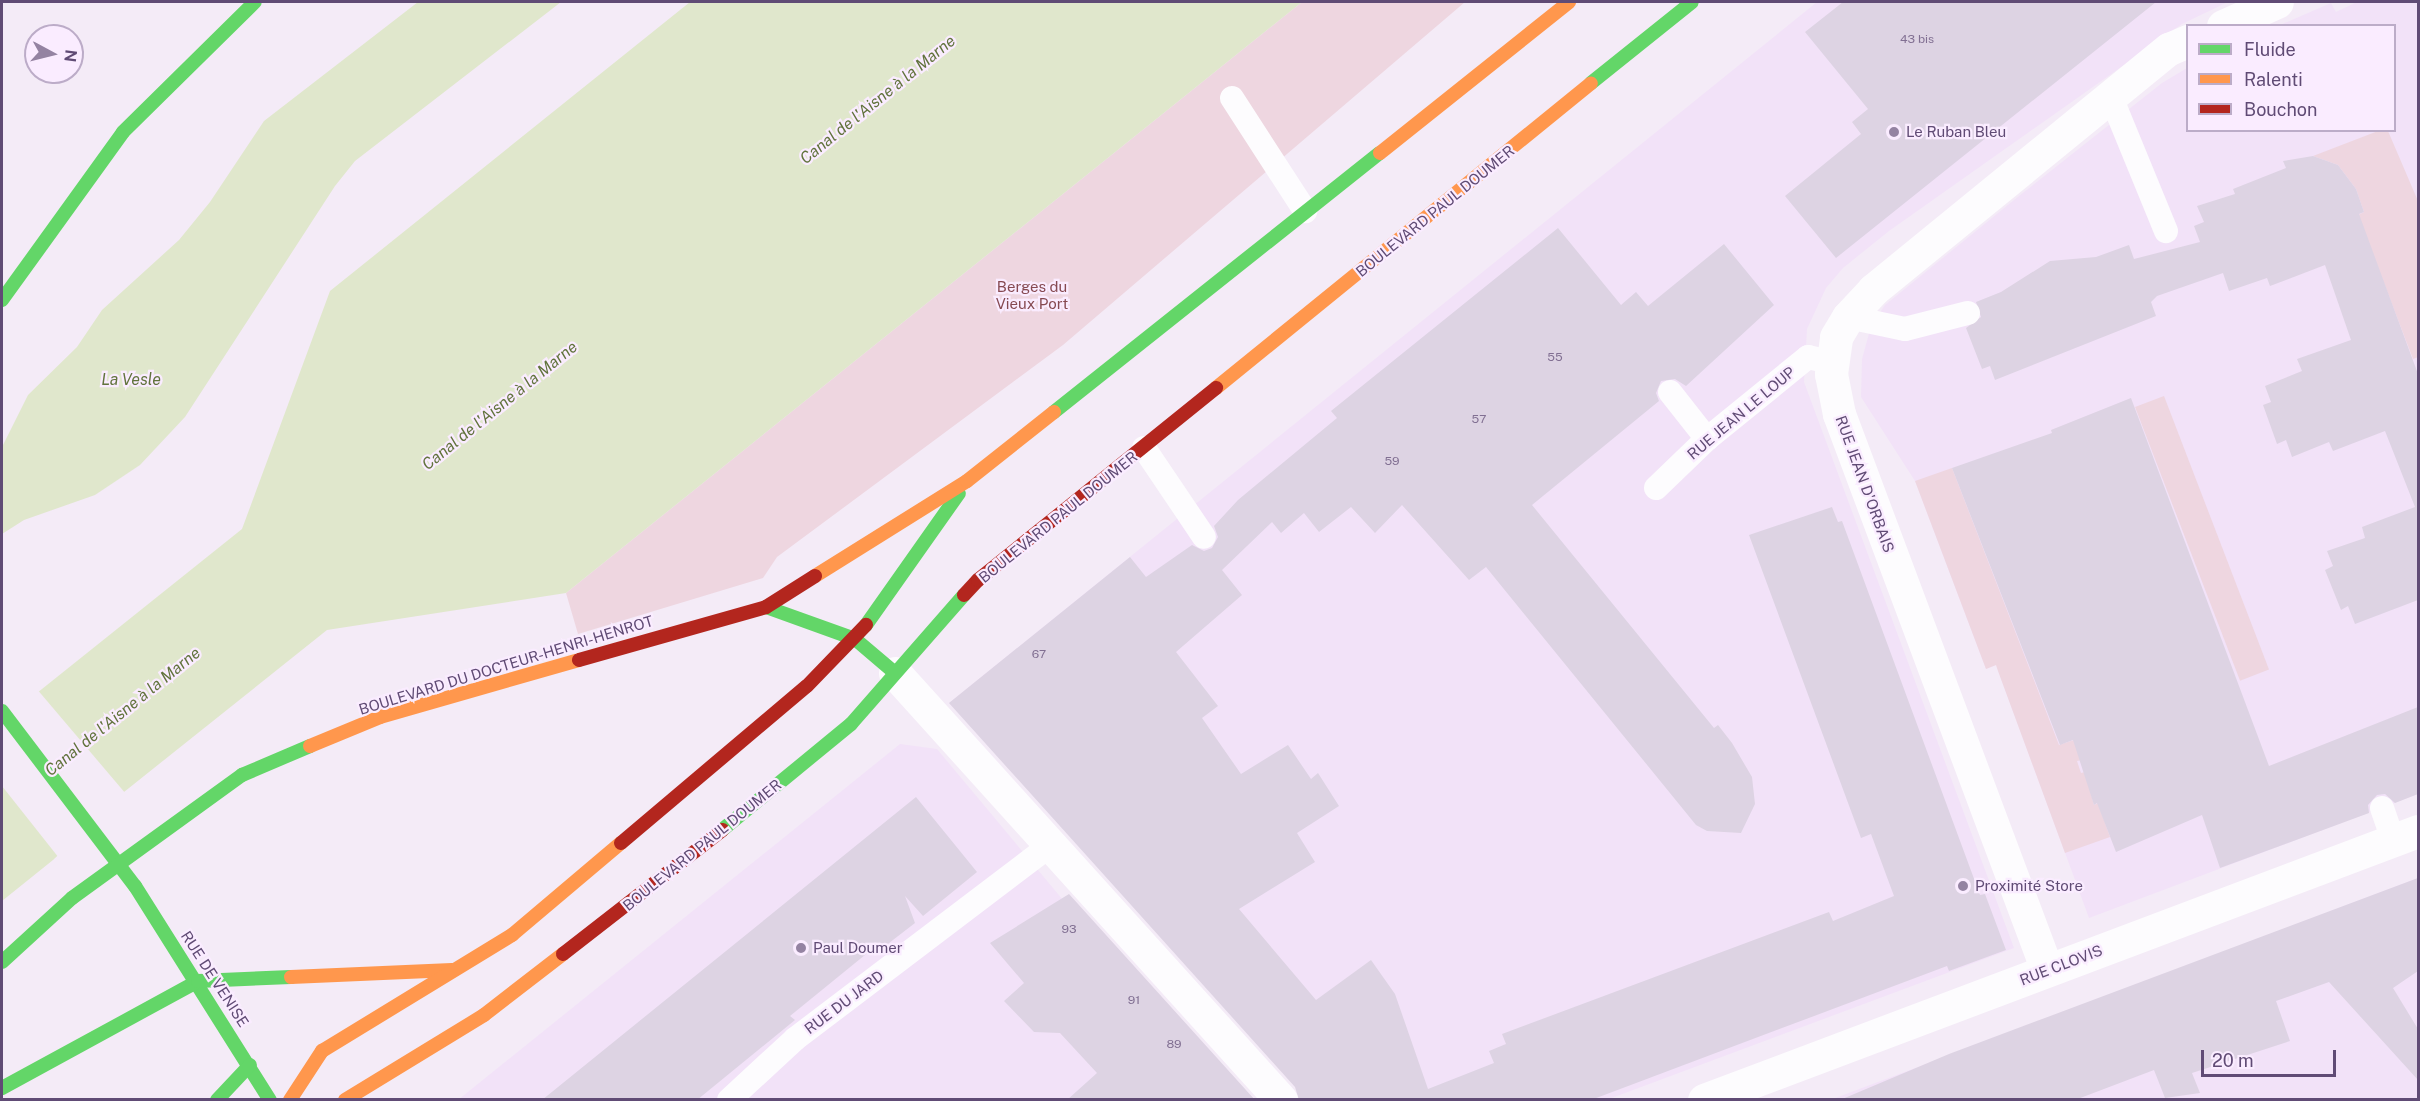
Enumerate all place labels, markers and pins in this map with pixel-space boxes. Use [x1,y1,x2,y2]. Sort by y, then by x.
place label: Le Ruban Bleu [1906,123,2006,141]
marker: Le Ruban Bleu [1887,125,1901,139]
place label: Proximité Store [1975,877,2083,895]
marker: Proximité Store [1956,879,1970,893]
place label: Paul Doumer [813,939,903,957]
marker: Paul Doumer [794,941,808,955]

